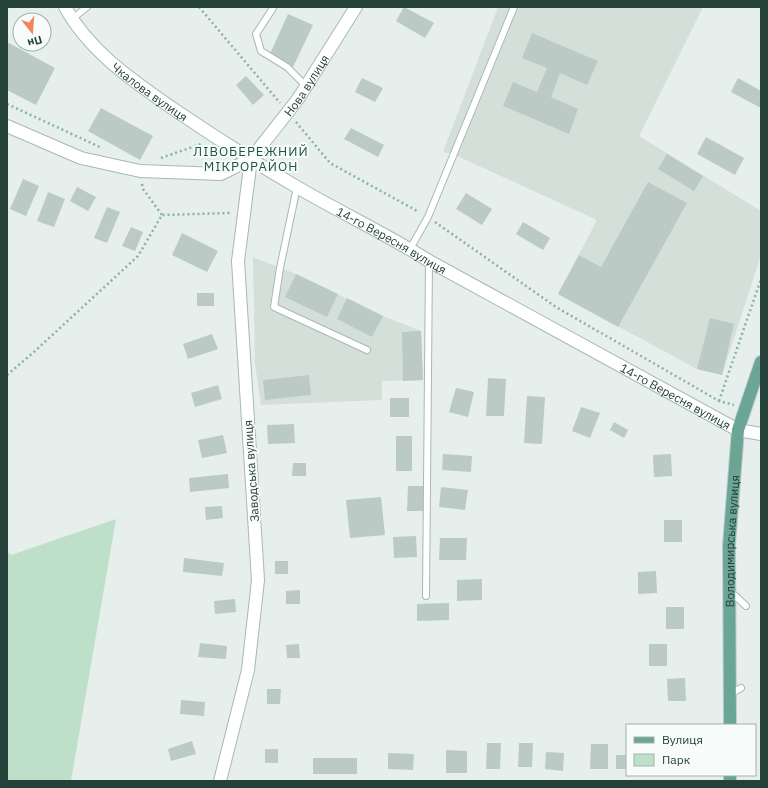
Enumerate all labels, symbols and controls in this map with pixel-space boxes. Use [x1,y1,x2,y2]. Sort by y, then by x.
north arrow [12,12,52,52]
text: Пн [26,33,44,50]
street label: Нова вулиця [280,51,332,119]
street label: Чкалова вулиця [109,59,191,124]
district label: ЛІВОБЕРЕЖНИЙ МІКРОРАЙОН [193,143,309,175]
street label: 14-го Вересня вулиця [334,203,449,277]
street label: 14-го Вересня вулиця [618,360,734,432]
street label: Заводська вулиця [240,420,262,522]
street label: Володимирська вулиця [721,474,742,607]
legend [626,724,756,776]
text: Вулиця [662,732,703,747]
text: Парк [662,752,691,767]

